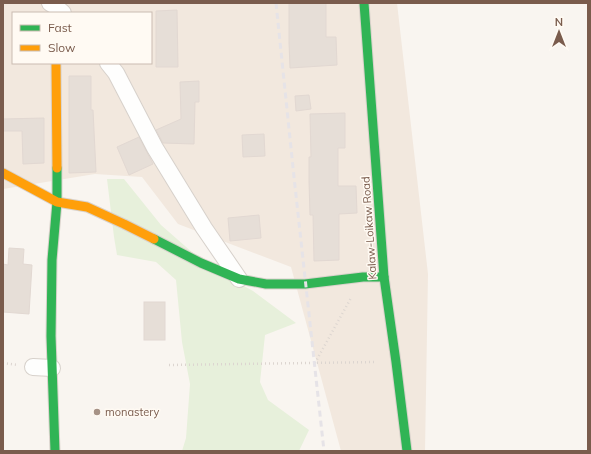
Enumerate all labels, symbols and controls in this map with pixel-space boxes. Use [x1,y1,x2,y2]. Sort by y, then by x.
legend [12,12,152,64]
north arrow [539,12,579,52]
text: N [555,15,563,29]
text: Fast [48,20,72,35]
text: Slow [48,40,76,55]
street label: Kalaw-Loikaw Road [358,176,380,280]
place label: monastery [105,405,159,419]
marker: monastery [92,407,102,417]

